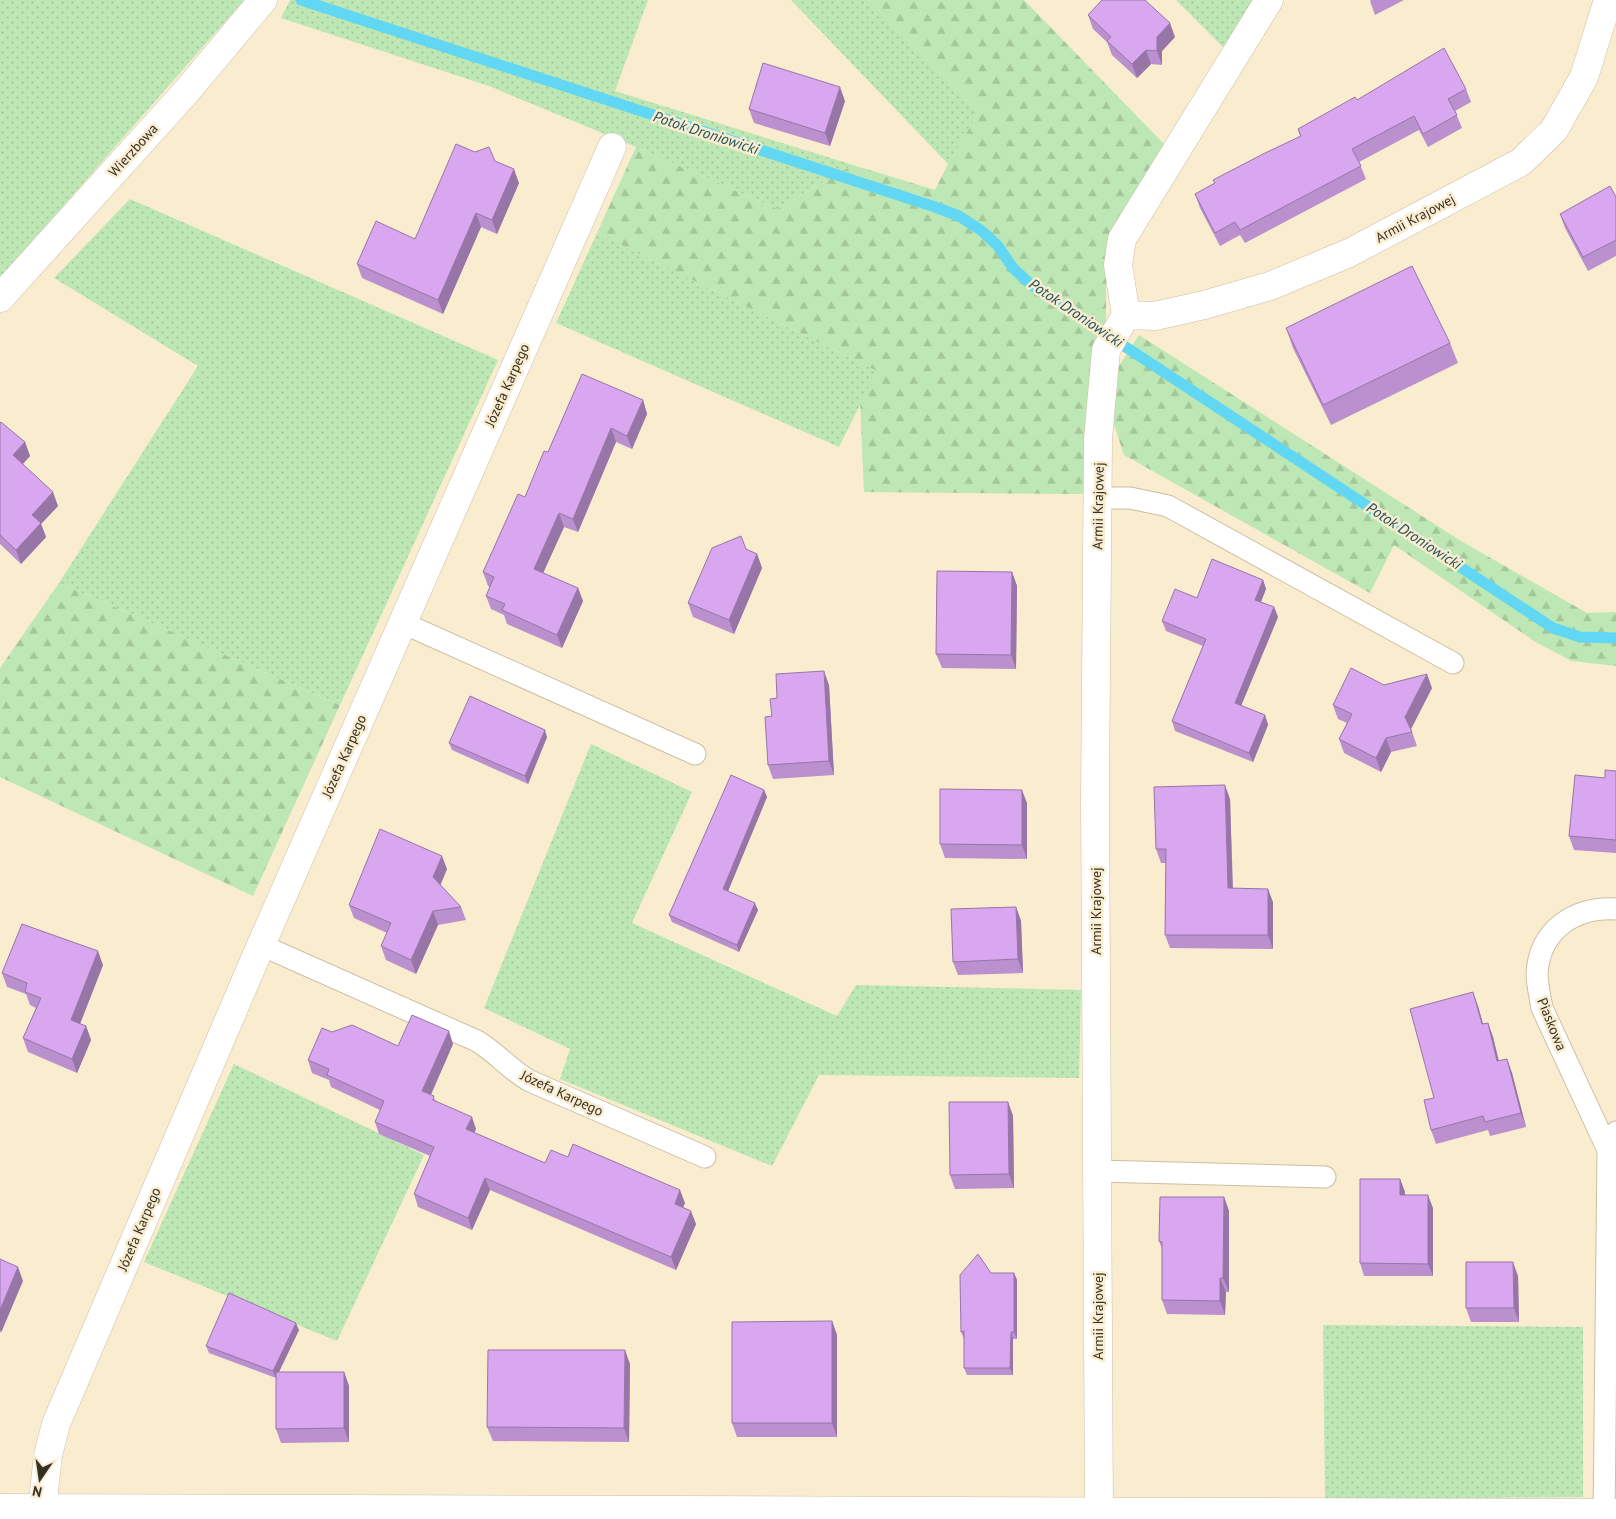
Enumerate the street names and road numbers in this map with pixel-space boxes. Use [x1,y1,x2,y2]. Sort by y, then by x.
street label: Wierzbowa [104,120,162,180]
street label: Armii Krajowej [1372,190,1458,246]
street label: Józefa Karpego [480,341,533,430]
street label: Armii Krajowej [1088,462,1108,550]
street label: Józefa Karpego [317,712,370,801]
street label: Armii Krajowej [1087,867,1105,955]
street label: Piaskowa [1533,995,1571,1053]
street label: Józefa Karpego [517,1066,606,1120]
street label: Józefa Karpego [113,1184,165,1274]
street label: Armii Krajowej [1089,1272,1107,1360]

